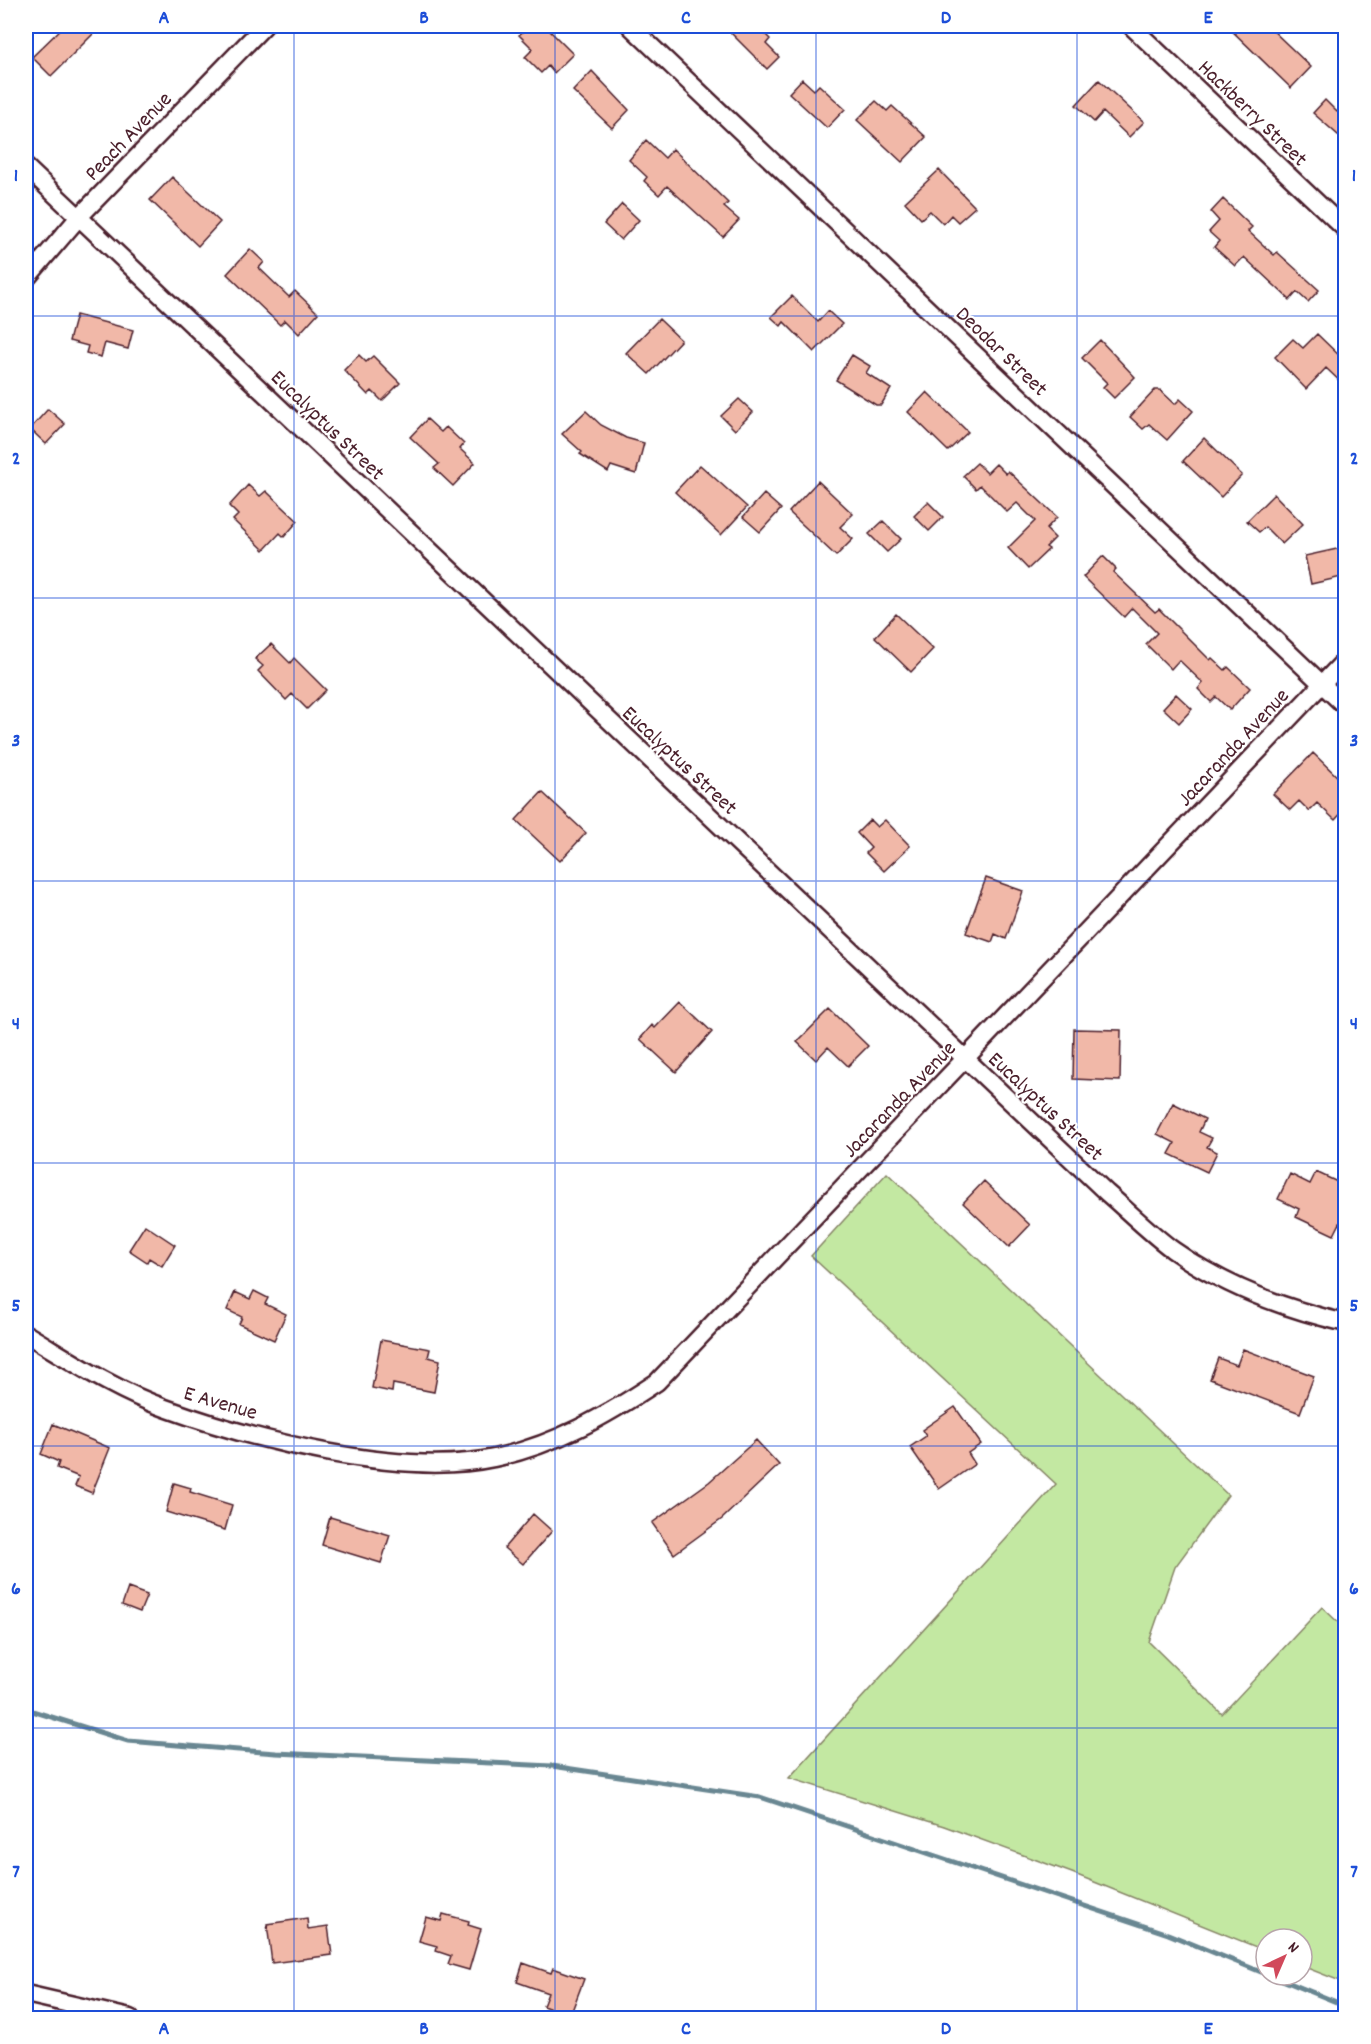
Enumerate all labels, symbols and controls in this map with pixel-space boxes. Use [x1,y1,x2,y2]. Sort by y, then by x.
text: A [159,5,170,33]
text: B [419,5,429,33]
text: C [681,5,691,33]
text: D [941,5,952,33]
text: E [1203,5,1213,33]
street label: Hackberry Street [1190,54,1314,175]
street label: Peach Avenue [79,86,180,189]
text: 1 [14,163,18,191]
text: 1 [1352,163,1356,191]
street label: Deodar Street [947,300,1054,405]
street label: Eucalyptus Street [262,364,391,489]
text: 2 [12,446,20,474]
text: 2 [1350,446,1358,474]
street label: Jacaranda Avenue [1171,682,1298,815]
street label: Eucalyptus Street [614,700,743,823]
text: 3 [12,728,20,756]
text: 3 [1350,728,1358,756]
text: 4 [12,1011,20,1039]
text: 4 [1350,1011,1358,1039]
street label: Jacaranda Avenue [837,1035,964,1166]
street label: Eucalyptus Street [980,1046,1109,1169]
text: 5 [11,1293,21,1321]
text: 5 [1349,1293,1359,1321]
street label: E Avenue [180,1379,260,1430]
text: 6 [11,1576,21,1604]
text: 6 [1349,1576,1359,1604]
text: 7 [12,1859,20,1887]
text: 7 [1350,1859,1358,1887]
north arrow [1254,1927,1314,1987]
text: N [1282,1937,1304,1959]
text: A [159,2016,170,2044]
text: B [419,2016,429,2044]
text: C [681,2016,691,2044]
text: D [941,2016,952,2044]
text: E [1203,2016,1213,2044]

